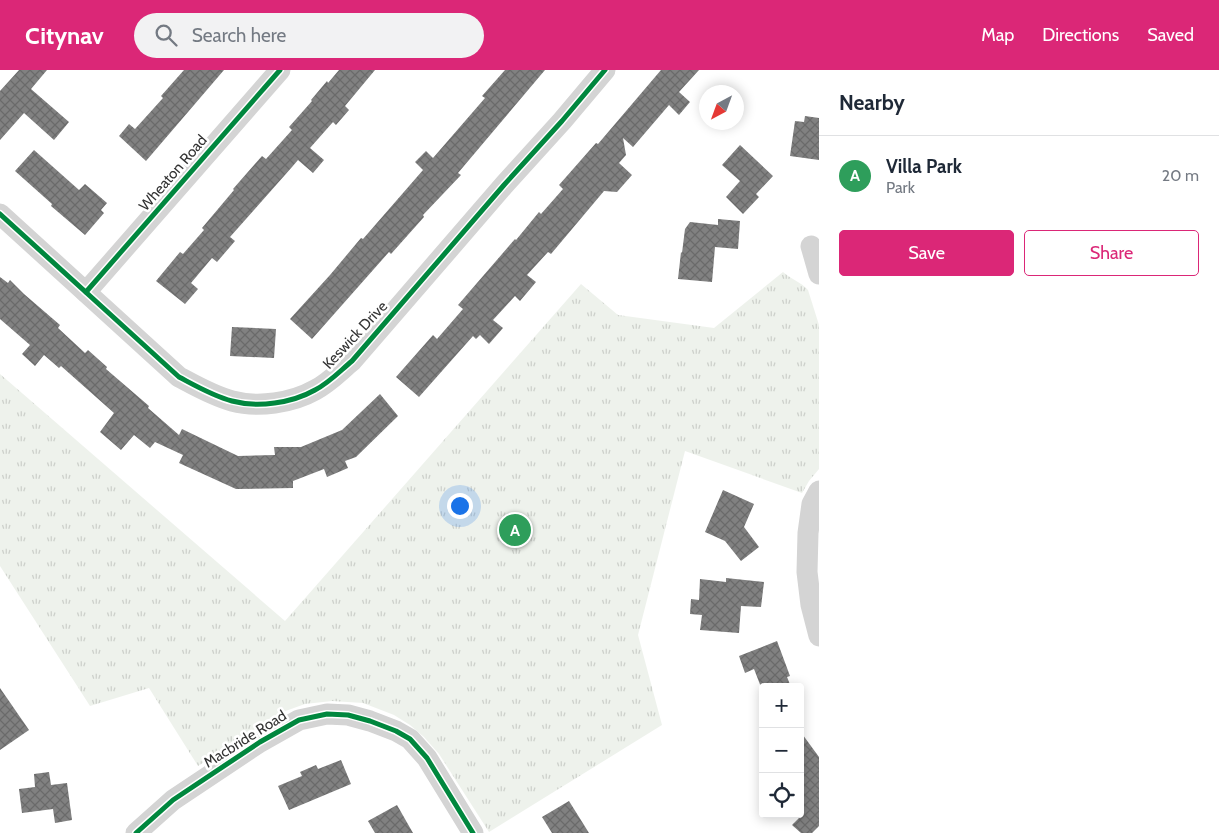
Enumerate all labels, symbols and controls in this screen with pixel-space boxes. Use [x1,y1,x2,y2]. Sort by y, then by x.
search box [134,13,484,58]
text: Citynav [25,21,104,50]
icon: search [152,21,180,49]
text: Search here [192,24,286,47]
text: Map [981,24,1014,46]
text: Directions [1042,24,1119,46]
text: Saved [1147,24,1194,46]
north arrow [699,85,744,130]
text: Nearby [839,90,905,115]
street label: Wheaton Road [135,131,211,215]
text: Villa Park [886,155,962,178]
text: A [850,166,860,185]
text: 20 m [1162,166,1199,185]
text: Park [886,178,915,197]
button: Save [839,230,1014,276]
button: Share [1024,230,1199,276]
street label: Keswick Drive [319,297,391,373]
your location [447,493,473,519]
pin: A [499,511,531,549]
map controls [759,683,804,818]
button: + [759,683,804,728]
street label: Macbride Road [200,706,290,772]
button: − [759,728,804,773]
button: locate [759,773,804,818]

